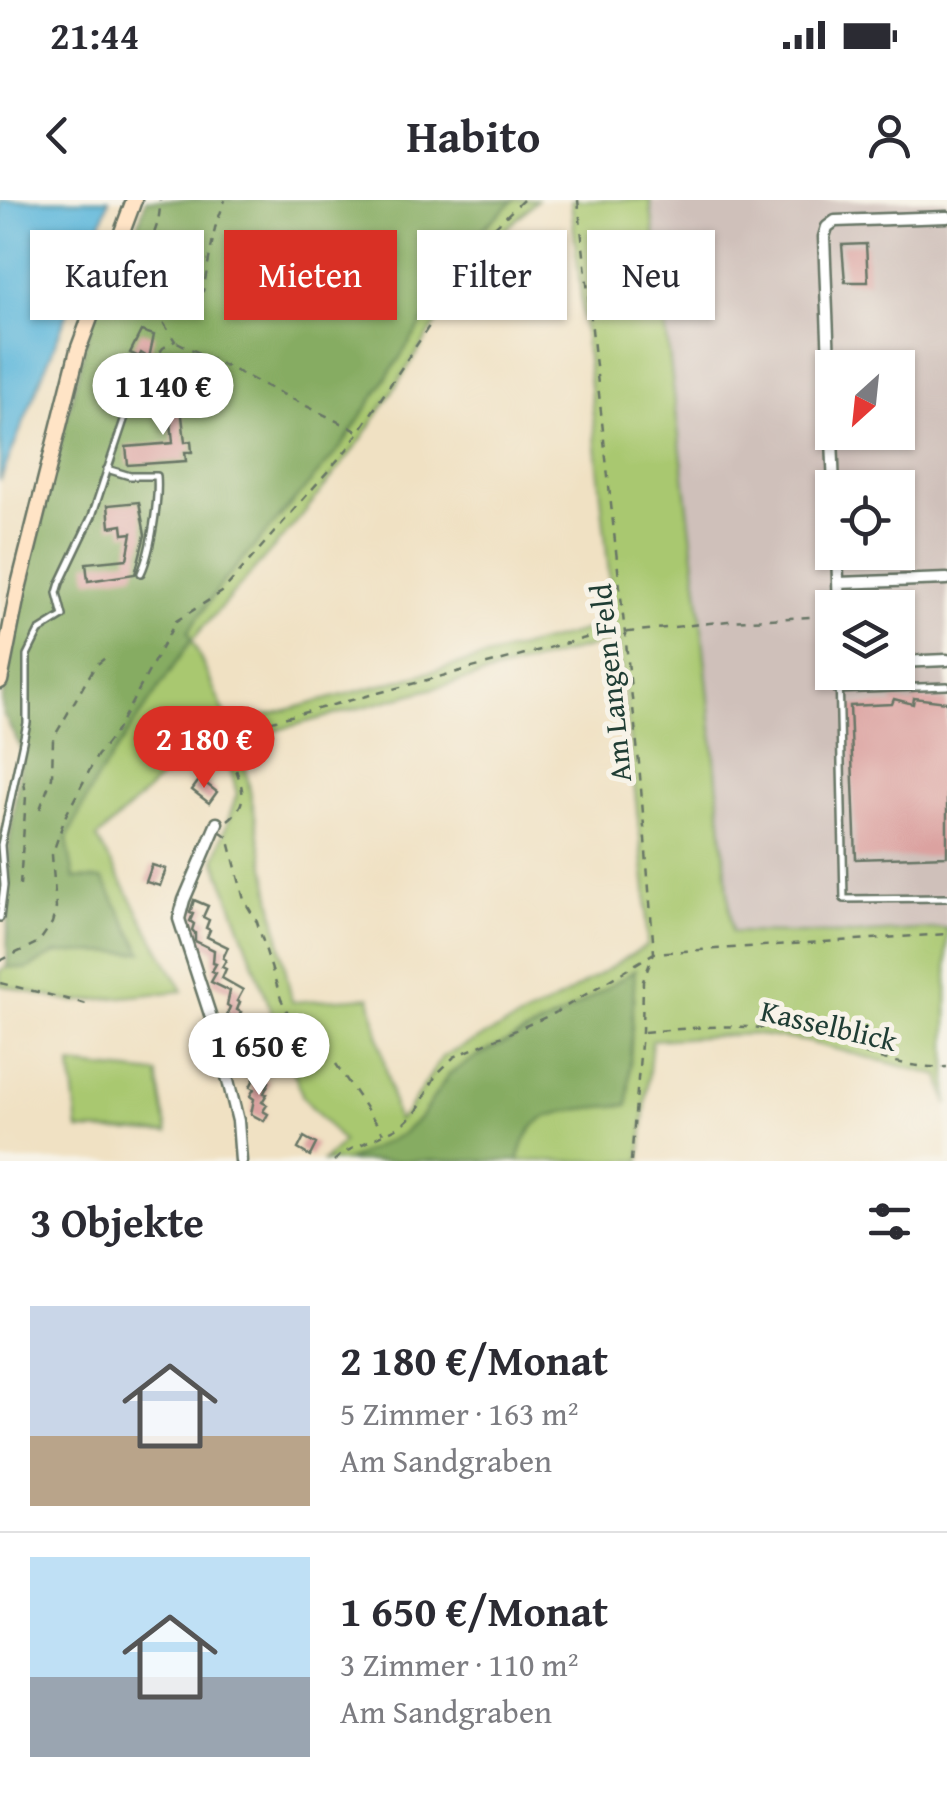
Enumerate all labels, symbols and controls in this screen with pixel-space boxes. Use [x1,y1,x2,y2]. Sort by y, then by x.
text: 21:44 [50,7,140,63]
text: Habito [407,103,540,168]
icon: back [30,108,85,163]
icon: person [862,108,917,163]
chip: Kaufen [30,230,204,320]
chip: Mieten [224,230,397,320]
chip: Filter [417,230,567,320]
chip: Neu [587,230,715,320]
north arrow [815,350,915,450]
map controls [815,350,915,690]
pin: 1 140 € [71,353,255,438]
text: 1 140 € [115,362,211,409]
button: locate [815,470,915,570]
street label: Am Langen Feld [578,582,642,784]
button: layers [815,590,915,690]
pin: 2 180 € [112,706,296,791]
text: 2 180 € [156,715,252,762]
street label: Kasselblick [756,988,902,1062]
pin: 1 650 € [167,1013,351,1098]
text: 1 650 € [211,1022,307,1069]
text: 3 Objekte [30,1191,204,1252]
icon: filters [862,1194,917,1249]
text: 2 180 €/Monat [340,1329,608,1390]
icon: home [110,1346,230,1466]
text: 5 Zimmer · 163 m² [340,1390,578,1437]
text: Am Sandgraben [340,1437,552,1484]
text: 1 650 €/Monat [340,1580,608,1641]
icon: home [110,1597,230,1717]
text: 3 Zimmer · 110 m² [340,1641,578,1688]
text: Am Sandgraben [340,1688,552,1735]

